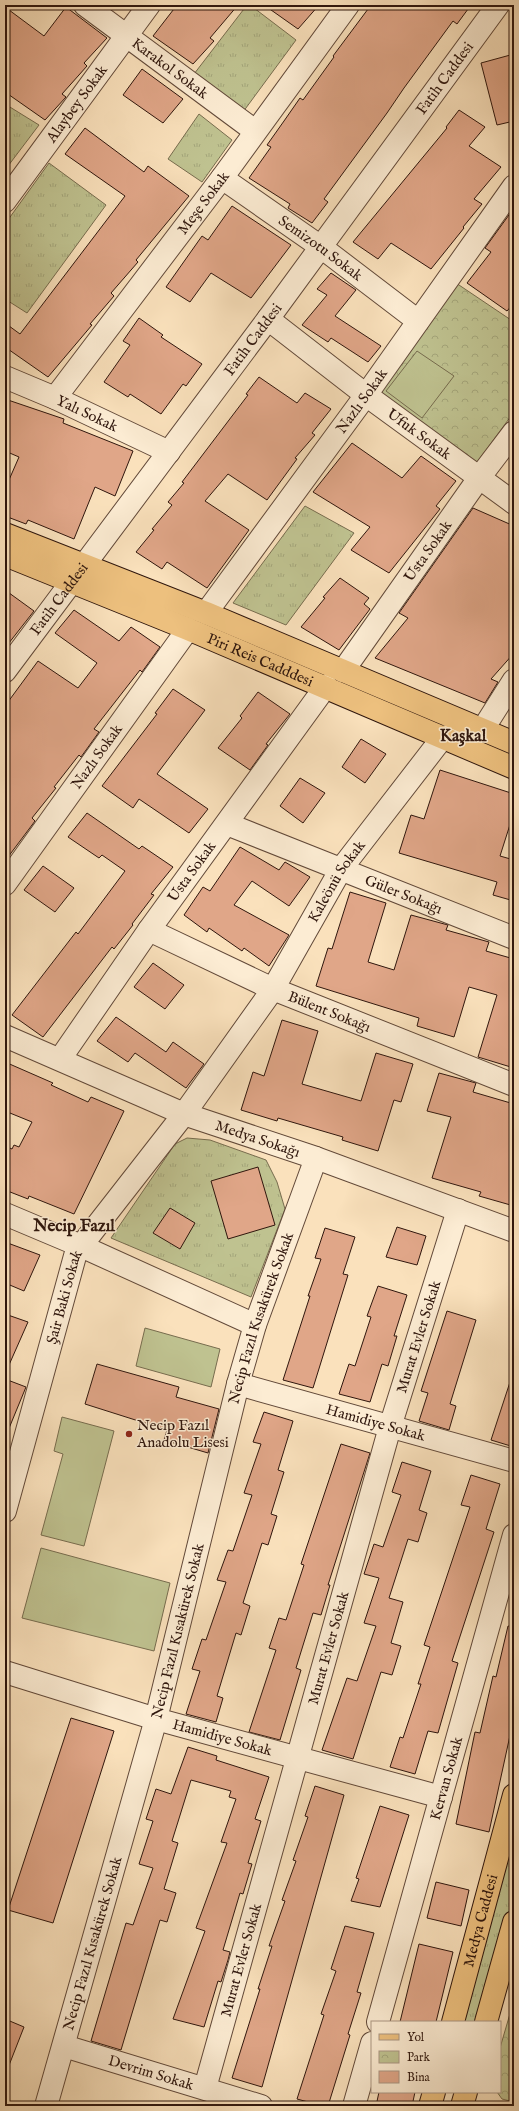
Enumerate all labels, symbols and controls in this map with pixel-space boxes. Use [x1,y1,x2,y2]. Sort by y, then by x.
street label: Karakol Sokak [128,33,213,103]
street label: Fatih Caddesi [411,38,477,118]
street label: Alaybey Sokak [41,60,112,147]
street label: Meşe Sokak [173,167,234,238]
street label: Semizotu Sokak [275,211,367,286]
street label: Fatih Caddesi [220,299,286,379]
street label: Nazlı Sokak [332,364,392,437]
street label: Yalı Sokak [53,391,122,436]
street label: Ufuk Sokak [383,404,456,464]
street label: Usta Sokak [400,516,456,585]
street label: Fatih Caddesi [26,559,92,639]
street label: Piri Reis Cadddesi [204,629,316,691]
street label: Nazlı Sokak [67,719,127,793]
district label: Kaşkal [440,726,487,747]
street label: Usta Sokak [163,836,220,906]
street label: Kaleönü Sokak [303,836,370,926]
street label: Güler Sokağı [362,870,445,918]
street label: Bülent Sokağı [285,986,374,1036]
street label: Medya Sokağı [213,1116,303,1162]
district label: Necip Fazıl [32,1216,115,1237]
street label: Necip Fazıl Kısakürek Sokak [224,1228,298,1406]
street label: Şair Baki Sokak [42,1245,87,1346]
street label: Murat Evler Sokak [392,1277,445,1395]
street label: Hamidiye Sokak [324,1399,429,1446]
place label: Necip Fazıl Anadolu Lisesi [136,1416,229,1452]
marker: Necip Fazıl Anadolu Lisesi [124,1429,134,1439]
street label: Necip Fazıl Kısakürek Sokak [147,1540,208,1721]
street label: Murat Evler Sokak [303,1588,353,1707]
street label: Hamidiye Sokak [170,1714,275,1760]
street label: Kervan Sokak [425,1733,467,1822]
street label: Necip Fazıl Kısakürek Sokak [58,1853,126,2033]
street label: Medya Caddesi [459,1872,502,1969]
street label: Murat Evler Sokak [216,1900,266,2019]
legend [371,2021,501,2093]
text: Yol [407,2030,425,2045]
text: Park [407,2050,430,2065]
street label: Devrim Sokak [106,2051,197,2095]
text: Bina [407,2070,431,2085]

